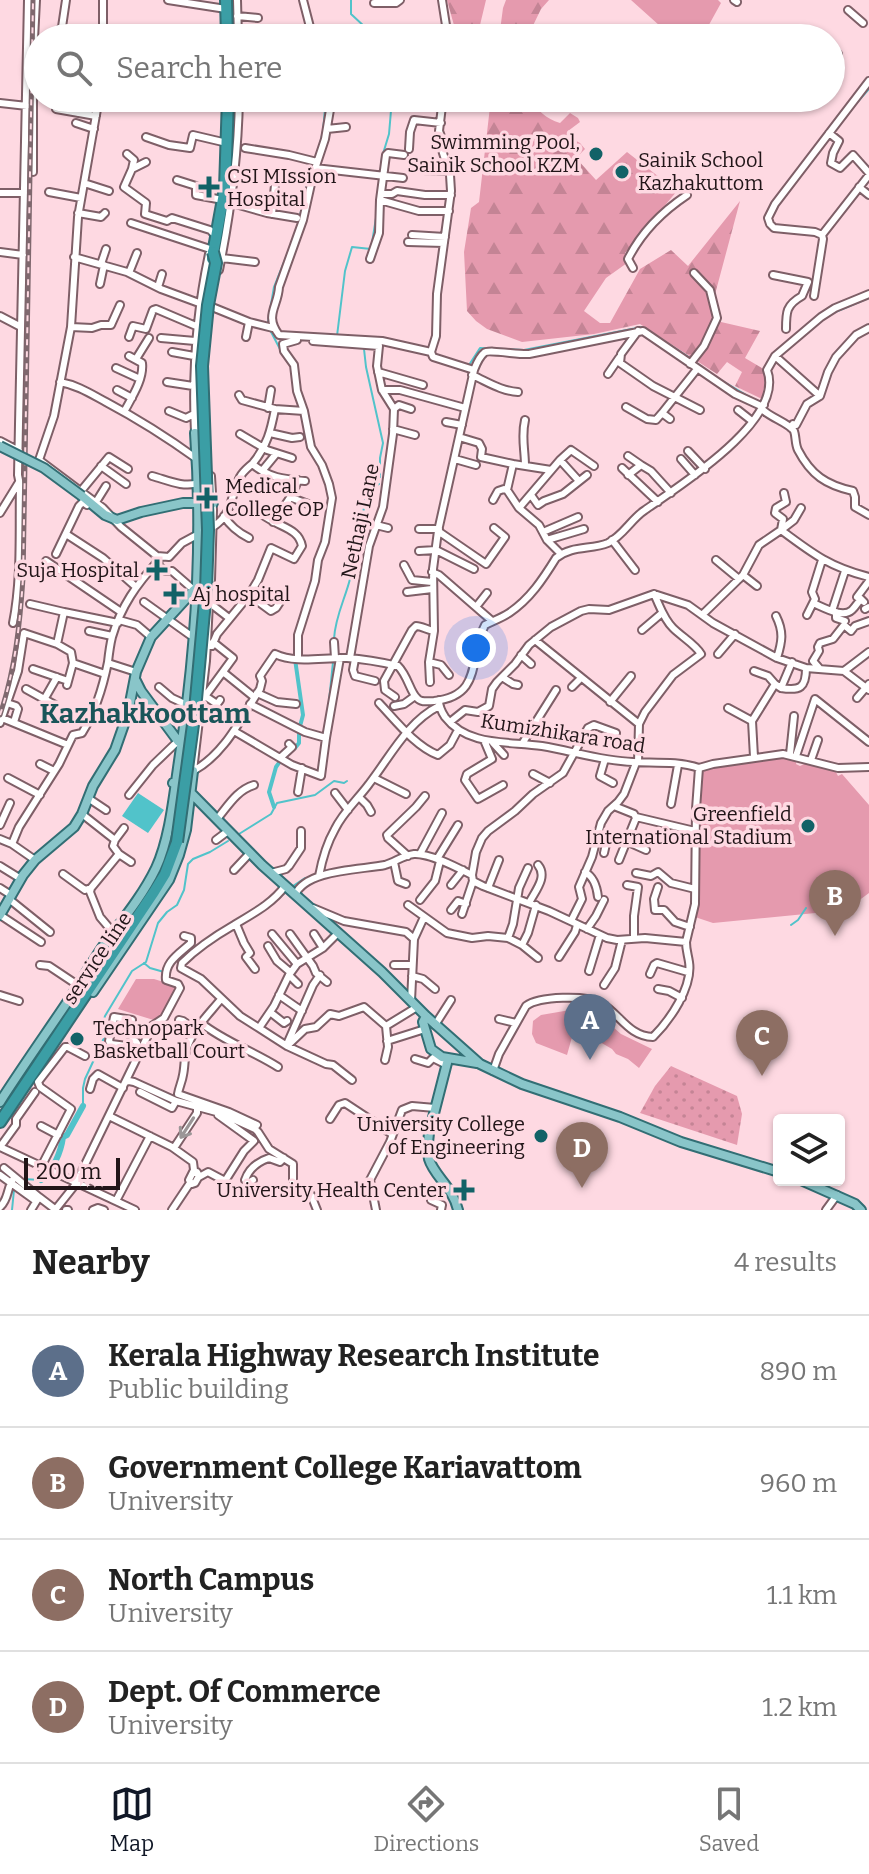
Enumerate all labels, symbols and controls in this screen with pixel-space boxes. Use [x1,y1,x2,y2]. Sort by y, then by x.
search box [24,24,845,112]
icon: search [52,46,96,90]
text: Search here [116,50,283,86]
place label: Swimming Pool, Sainik School KZM [407,130,580,177]
marker: Swimming Pool, Sainik School KZM [587,145,605,163]
place label: Sainik School Kazhakuttom [638,148,763,195]
marker: Sainik School Kazhakuttom [613,163,631,181]
place label: CSI MIssion Hospital [227,164,337,211]
marker: CSI MIssion Hospital [198,176,220,198]
street label: Nethaji Lane [336,461,385,581]
place label: Medical College OP [225,474,324,521]
marker: Medical College OP [196,487,218,509]
place label: Suja Hospital [16,558,139,583]
marker: Suja Hospital [146,559,168,581]
place label: Aj hospital [192,582,291,607]
marker: Aj hospital [163,583,185,605]
your location [456,628,496,668]
district label: Kazhakkoottam [39,697,251,730]
street label: Kumizhikara road [479,708,647,758]
place label: Greenfield International Stadium [585,802,792,849]
marker: Greenfield International Stadium [799,817,817,835]
pin: B [809,870,861,936]
street label: service line [57,907,137,1009]
pin: A [564,994,616,1060]
pin: C [736,1010,788,1076]
place label: Technopark Basketball Court [93,1016,245,1063]
marker: Technopark Basketball Court [68,1030,86,1048]
place label: University College of Engineering [357,1112,525,1159]
map controls [773,1114,845,1186]
button: layers [773,1114,845,1186]
one-way arrow [179,1116,195,1139]
pin: D [556,1122,608,1188]
marker: University College of Engineering [532,1127,550,1145]
scale bar [24,1154,120,1190]
text: 200 m [36,1158,102,1185]
place label: University Health Center [217,1178,446,1202]
marker: University Health Center [453,1179,475,1201]
text: Nearby [32,1242,150,1283]
text: 4 results [734,1247,837,1278]
text: Kerala Highway Research Institute [108,1338,600,1374]
text: A [49,1356,67,1387]
text: 890 m [759,1356,837,1387]
text: Public building [108,1374,289,1405]
text: Government College Kariavattom [108,1450,582,1486]
text: B [50,1468,66,1499]
text: 960 m [760,1468,837,1499]
text: University [108,1486,233,1517]
text: North Campus [108,1562,314,1598]
text: C [50,1580,66,1611]
text: 1.1 km [767,1580,837,1611]
text: University [108,1598,233,1629]
text: Dept. Of Commerce [108,1674,381,1710]
text: D [49,1692,67,1723]
text: 1.2 km [762,1692,837,1723]
text: University [108,1710,233,1741]
tab: Map [110,1782,154,1857]
tab: Directions [374,1782,479,1857]
tab: Saved [699,1782,759,1857]

